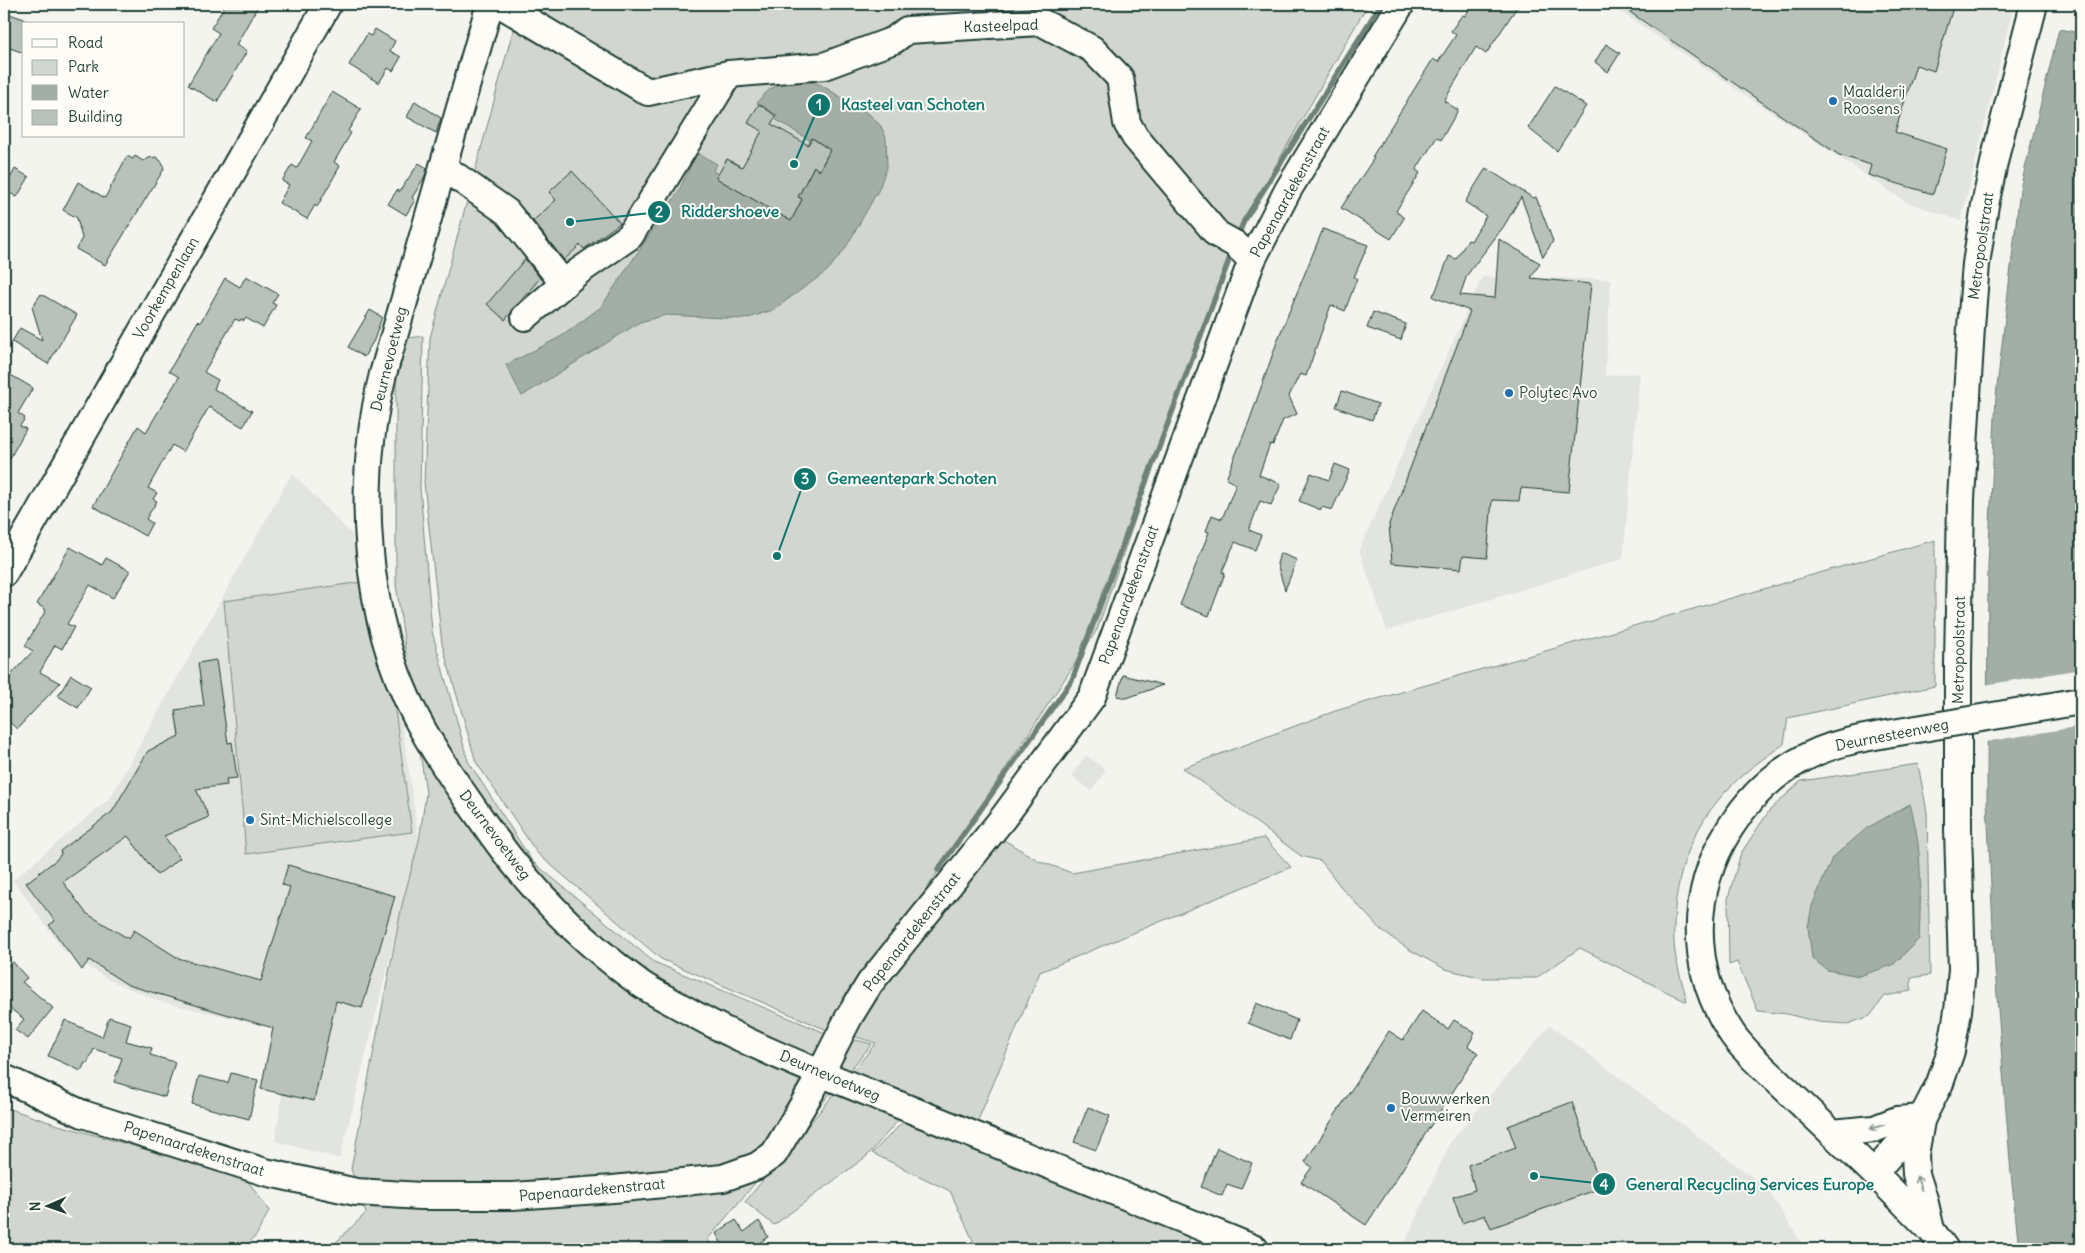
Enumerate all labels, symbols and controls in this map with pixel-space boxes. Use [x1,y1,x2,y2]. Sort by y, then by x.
street label: Kasteelpad [963,15,1039,36]
legend [22,22,185,138]
text: Road [68,33,103,52]
text: Park [68,57,99,76]
place label: Maalderij Roosens [1843,82,1905,118]
text: Water [68,83,109,102]
callout: Kasteel van Schoten [806,89,995,120]
text: Kasteel van Schoten [841,94,985,114]
text: 1 [816,95,822,114]
marker: Maalderij Roosens [1827,95,1839,107]
text: Building [68,107,123,126]
street label: Papenaardekenstraat [1246,123,1333,260]
street label: Metropoolstraat [1964,191,1997,301]
callout: Riddershoeve [646,196,789,227]
text: Riddershoeve [681,201,779,221]
text: 2 [655,202,663,221]
street label: Voorkempenlaan [129,233,203,342]
street label: Deurnevoetweg [366,304,411,413]
place label: Polytec Avo [1519,383,1597,402]
marker: Polytec Avo [1503,387,1515,399]
callout: Gemeentepark Schoten [792,463,1007,494]
text: Gemeentepark Schoten [827,468,997,489]
text: 3 [801,469,809,488]
street label: Papenaardekenstraat [1095,523,1163,667]
street label: Metropoolstraat [1948,596,1969,704]
street label: Deurnesteenweg [1834,714,1950,755]
street label: Deurnevoetweg [455,786,535,883]
place label: Sint-Michielscollege [260,810,392,829]
marker: Sint-Michielscollege [244,814,256,826]
street label: Papenaardekenstraat [859,868,964,995]
street label: Deurnevoetweg [777,1046,883,1105]
place label: Bouwwerken Vermeiren [1401,1089,1490,1125]
marker: Bouwwerken Vermeiren [1385,1102,1397,1114]
street label: Papenaardekenstraat [121,1117,267,1180]
one-way arrow [1869,1122,1885,1132]
callout: General Recycling Services Europe [1591,1169,1885,1200]
street label: Papenaardekenstraat [518,1174,666,1205]
text: General Recycling Services Europe [1626,1174,1875,1195]
text: 4 [1600,1175,1609,1194]
one-way arrow [1913,1175,1923,1191]
north arrow [22,1180,72,1230]
text: N [26,1201,44,1212]

